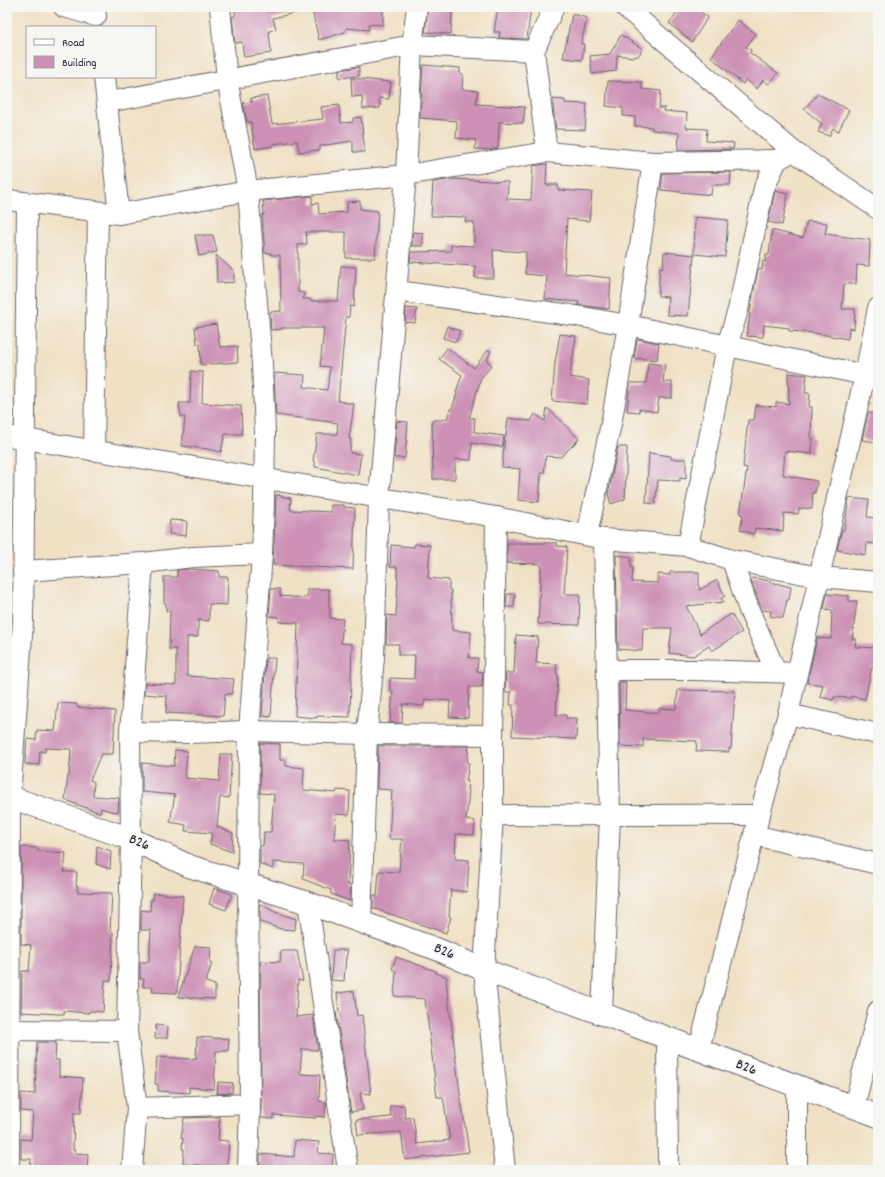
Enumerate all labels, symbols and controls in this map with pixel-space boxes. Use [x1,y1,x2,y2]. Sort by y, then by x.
legend [26,26,156,78]
text: Road [62,35,84,52]
text: Building [62,55,97,72]
street label: B26 [125,829,153,857]
street label: B26 [430,938,458,966]
street label: B26 [732,1054,760,1082]

